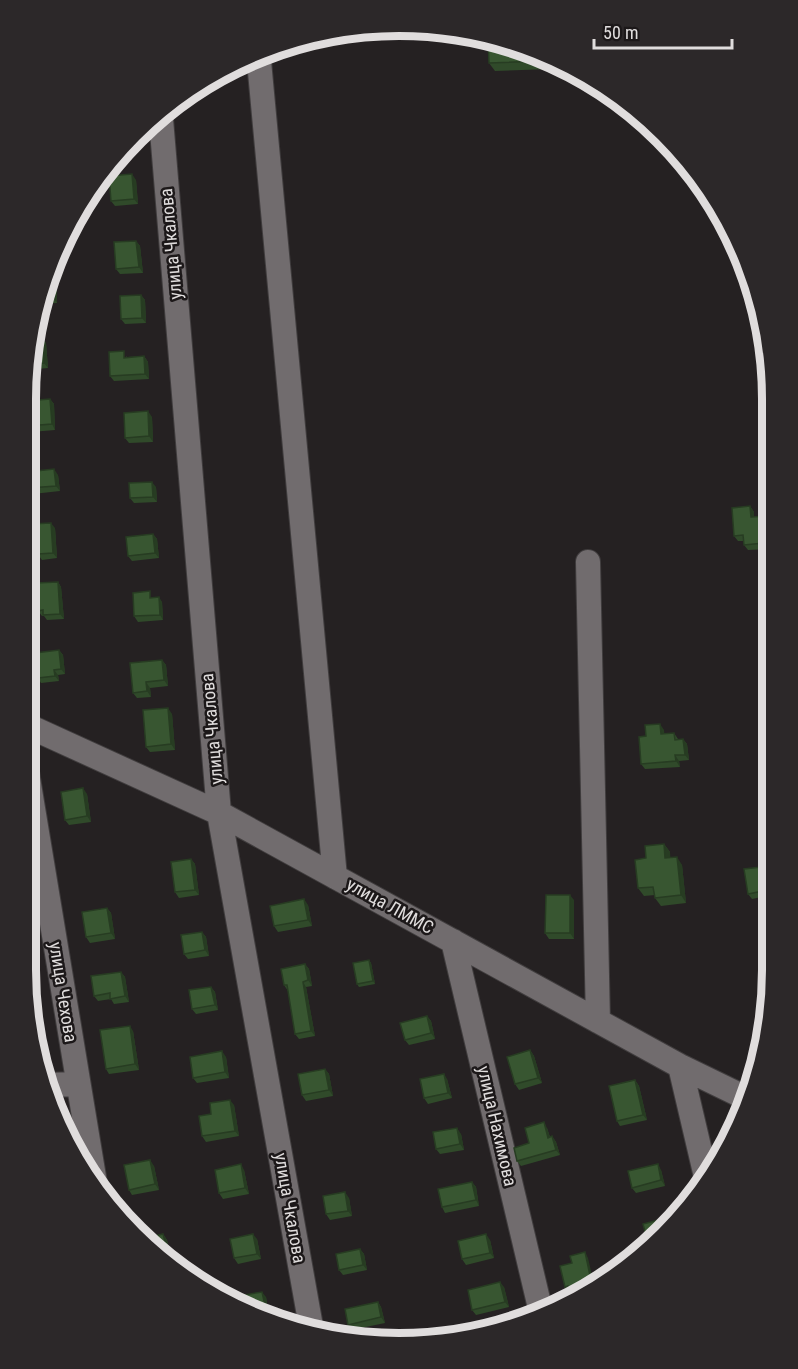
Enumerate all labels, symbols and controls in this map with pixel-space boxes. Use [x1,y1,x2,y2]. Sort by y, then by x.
scale bar [594,12,732,50]
text: 50 m [603,22,638,43]
street label: улица Чкалова [155,188,186,301]
street label: улица Чкалова [196,673,227,786]
street label: улица ЛММС [343,873,437,938]
street label: улица Чехова [45,940,82,1044]
street label: улица Нахимова [473,1064,522,1188]
street label: улица Чкалова [270,1151,311,1265]

